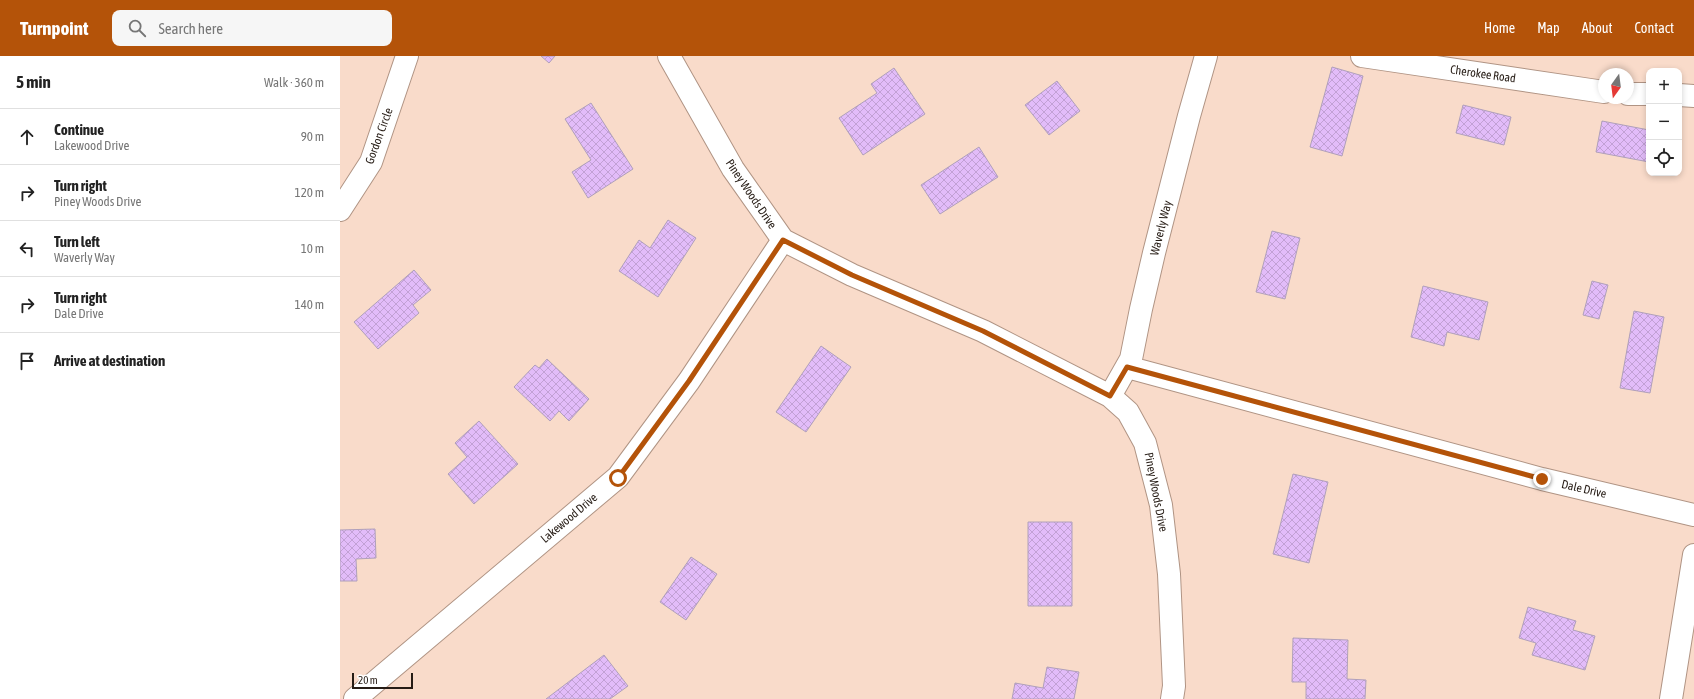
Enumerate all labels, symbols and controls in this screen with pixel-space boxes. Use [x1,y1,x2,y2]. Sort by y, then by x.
search box [112,10,392,46]
text: Turnpoint [20,17,88,39]
icon: search [126,17,148,39]
text: Search here [158,20,223,37]
text: Home [1484,20,1515,36]
text: Map [1537,20,1560,36]
text: About [1582,20,1613,36]
text: Contact [1635,20,1674,36]
street label: Cherokee Road [1449,62,1517,86]
north arrow [1598,68,1634,104]
map controls [1646,68,1682,176]
button: + [1646,68,1682,104]
text: 5 min [16,72,51,92]
text: Walk · 360 m [264,75,324,90]
button: − [1646,104,1682,140]
street label: Gordon Circle [362,106,396,166]
text: Continue [54,121,104,138]
icon: ahead [16,126,38,148]
text: 90 m [301,129,324,144]
text: Lakewood Drive [54,138,129,153]
button: locate [1646,140,1682,176]
street label: Piney Woods Drive [723,157,779,231]
text: Turn right [54,177,107,194]
icon: right [16,182,38,204]
text: 120 m [295,185,324,200]
text: Piney Woods Drive [54,194,141,209]
street label: Waverly Way [1147,199,1175,257]
text: Turn left [54,233,100,250]
icon: left [16,238,38,260]
text: 10 m [301,241,324,256]
text: Waverly Way [54,250,115,265]
text: Turn right [54,289,107,306]
icon: right [16,294,38,316]
text: 140 m [295,297,324,312]
text: Dale Drive [54,306,104,321]
icon: arrive [16,350,38,372]
text: Arrive at destination [54,352,165,369]
street label: Piney Woods Drive [1141,451,1171,533]
route start [609,469,627,487]
route end [1533,470,1551,488]
street label: Dale Drive [1560,477,1608,501]
street label: Lakewood Drive [538,490,600,546]
scale bar [352,671,413,690]
text: 20 m [358,674,378,686]

